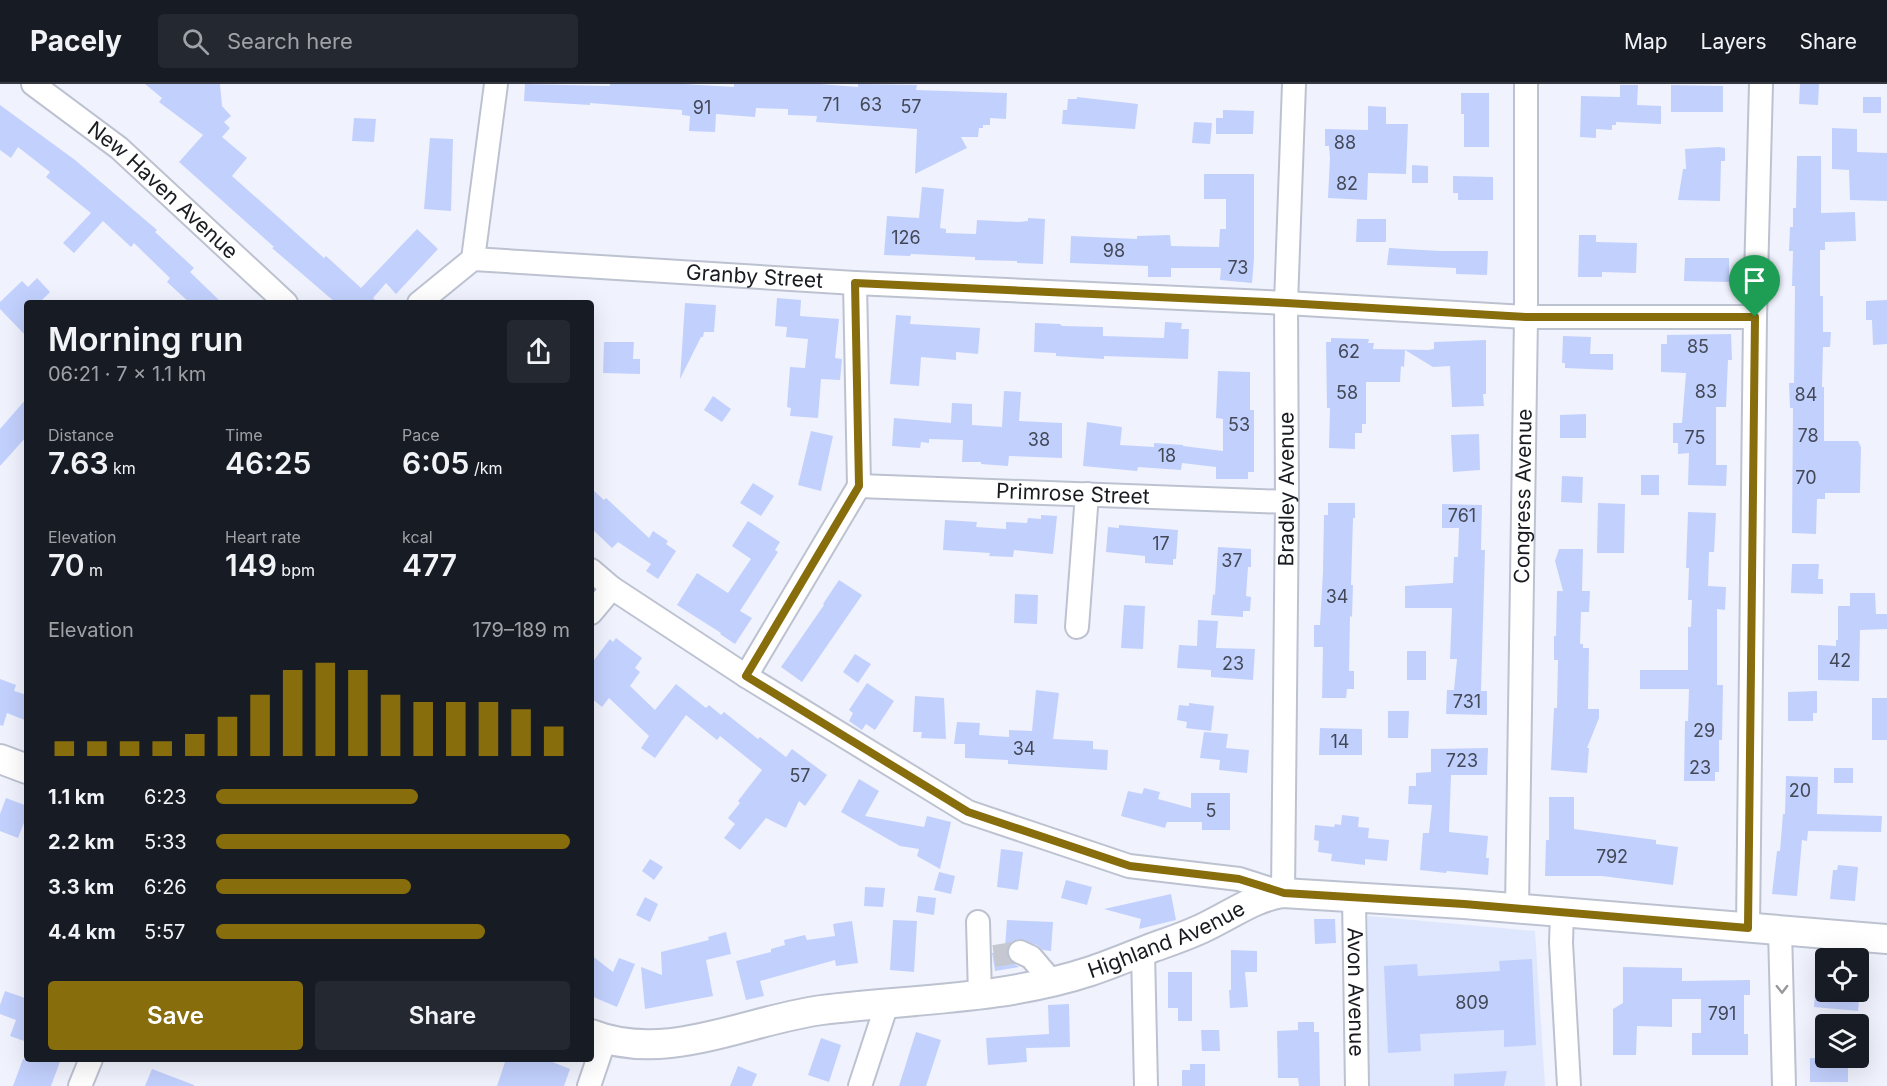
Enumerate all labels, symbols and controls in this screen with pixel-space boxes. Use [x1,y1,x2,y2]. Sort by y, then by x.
search box [158,14,578,68]
text: Pacely [30,24,122,58]
icon: search [179,25,212,58]
text: Search here [227,28,353,54]
text: Map [1624,29,1668,54]
text: Layers [1701,29,1767,54]
text: Share [1800,29,1857,54]
house number: 71 [822,94,840,115]
house number: 63 [860,94,882,115]
house number: 57 [900,96,922,117]
house number: 91 [693,97,711,118]
street label: New Haven Avenue [83,116,243,264]
house number: 88 [1334,132,1356,153]
house number: 82 [1336,173,1358,194]
house number: 126 [891,227,921,248]
house number: 98 [1103,240,1125,261]
pin [1729,255,1780,317]
house number: 73 [1227,257,1249,278]
street label: Granby Street [685,259,824,293]
icon: arrive [1738,264,1771,297]
text: Morning run [48,319,243,359]
button: share [507,320,570,383]
house number: 85 [1687,336,1709,357]
house number: 62 [1338,341,1360,362]
text: 06:21 · 7 × 1.1 km [48,362,206,386]
house number: 83 [1695,381,1717,402]
house number: 58 [1336,382,1358,403]
house number: 84 [1795,384,1817,405]
street label: Congress Avenue [1509,408,1537,584]
street label: Bradley Avenue [1273,412,1299,567]
house number: 53 [1228,414,1250,435]
text: Distance [48,425,114,445]
text: Time [225,425,263,445]
text: Pace [402,425,440,445]
house number: 78 [1797,425,1819,446]
house number: 75 [1685,427,1705,448]
house number: 38 [1028,429,1050,450]
text: 7.63 [48,445,109,481]
text: 46:25 [225,445,311,481]
text: 6:05 [402,445,469,481]
house number: 18 [1158,445,1176,466]
text: km [109,458,136,478]
text: /km [469,458,502,478]
house number: 70 [1795,467,1817,488]
street label: Primrose Street [996,478,1150,509]
house number: 761 [1448,505,1476,526]
text: Elevation [48,527,117,547]
text: Heart rate [225,527,301,547]
text: kcal [402,527,433,547]
house number: 17 [1152,533,1170,554]
text: 70 [48,547,85,583]
text: 149 [225,547,277,583]
text: 477 [402,547,457,583]
house number: 37 [1221,550,1243,571]
text: m [85,560,103,580]
text: bpm [277,560,315,580]
house number: 34 [1326,586,1348,607]
text: Elevation [48,618,134,642]
text: 179–189 m [472,618,570,642]
house number: 42 [1829,650,1851,671]
house number: 23 [1222,653,1244,674]
house number: 731 [1453,691,1481,712]
house number: 29 [1693,720,1715,741]
house number: 14 [1331,731,1349,752]
house number: 34 [1013,738,1035,759]
house number: 723 [1446,750,1478,771]
house number: 23 [1689,757,1711,778]
house number: 57 [789,765,811,786]
house number: 20 [1789,780,1811,801]
text: 1.1 km [48,785,105,809]
text: 6:23 [144,785,187,809]
house number: 5 [1206,800,1216,821]
text: 2.2 km [48,830,114,854]
text: 5:33 [144,830,187,854]
house number: 792 [1596,846,1628,867]
text: 3.3 km [48,875,114,899]
text: 6:26 [144,875,187,899]
street label: Highland Avenue [1084,895,1249,983]
text: 4.4 km [48,920,116,944]
text: 5:57 [144,920,185,944]
street label: Avon Avenue [1342,927,1370,1057]
map controls [1815,948,1869,1068]
button: locate [1815,948,1869,1002]
button: Save [48,981,303,1050]
button: Share [315,981,570,1050]
one-way arrow [1775,984,1788,993]
house number: 809 [1455,992,1489,1013]
house number: 791 [1708,1003,1736,1024]
button: layers [1815,1014,1869,1068]

